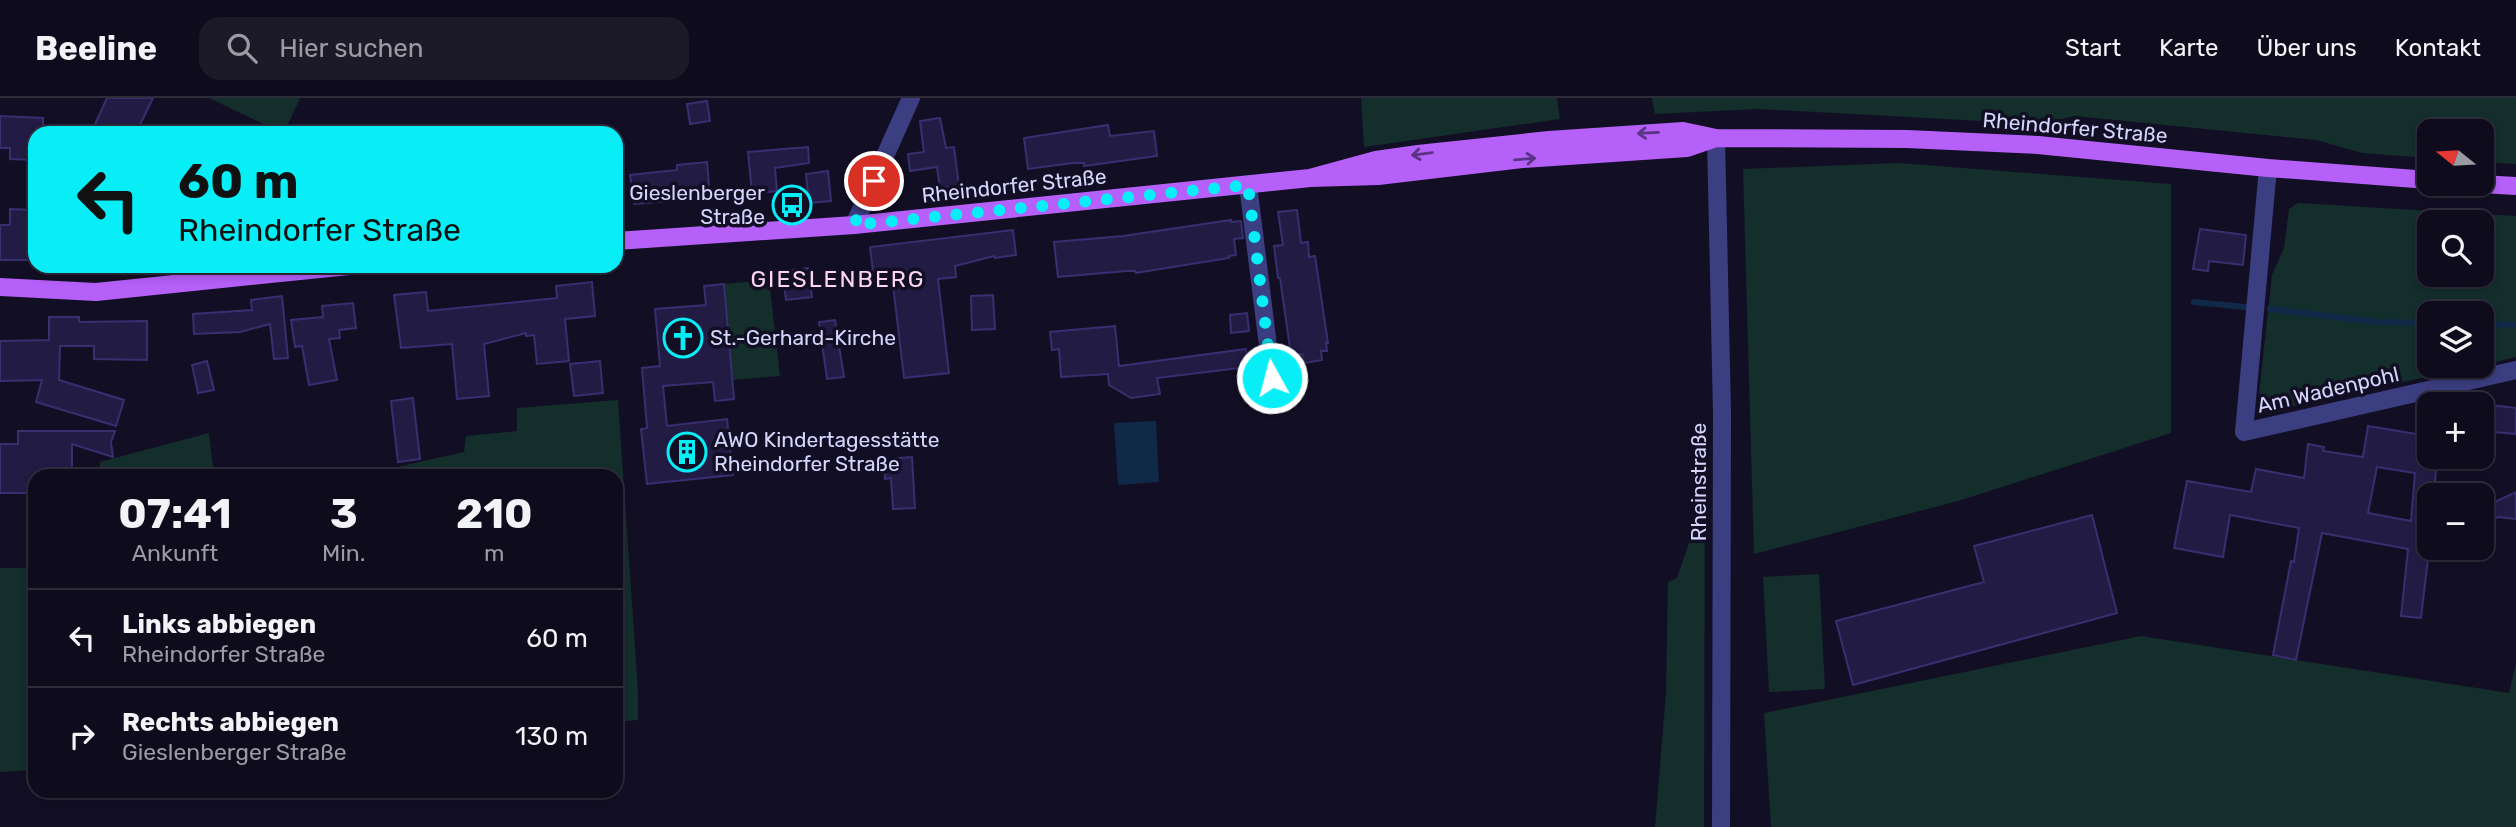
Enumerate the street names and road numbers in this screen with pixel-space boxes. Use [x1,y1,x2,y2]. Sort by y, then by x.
street label: Rheindorfer Straße [1981,107,2169,148]
street label: Rheindorfer Straße [920,163,1108,208]
street label: Am Wadenpohl [2254,361,2401,418]
street label: Rheinstraße [1686,423,1711,541]

